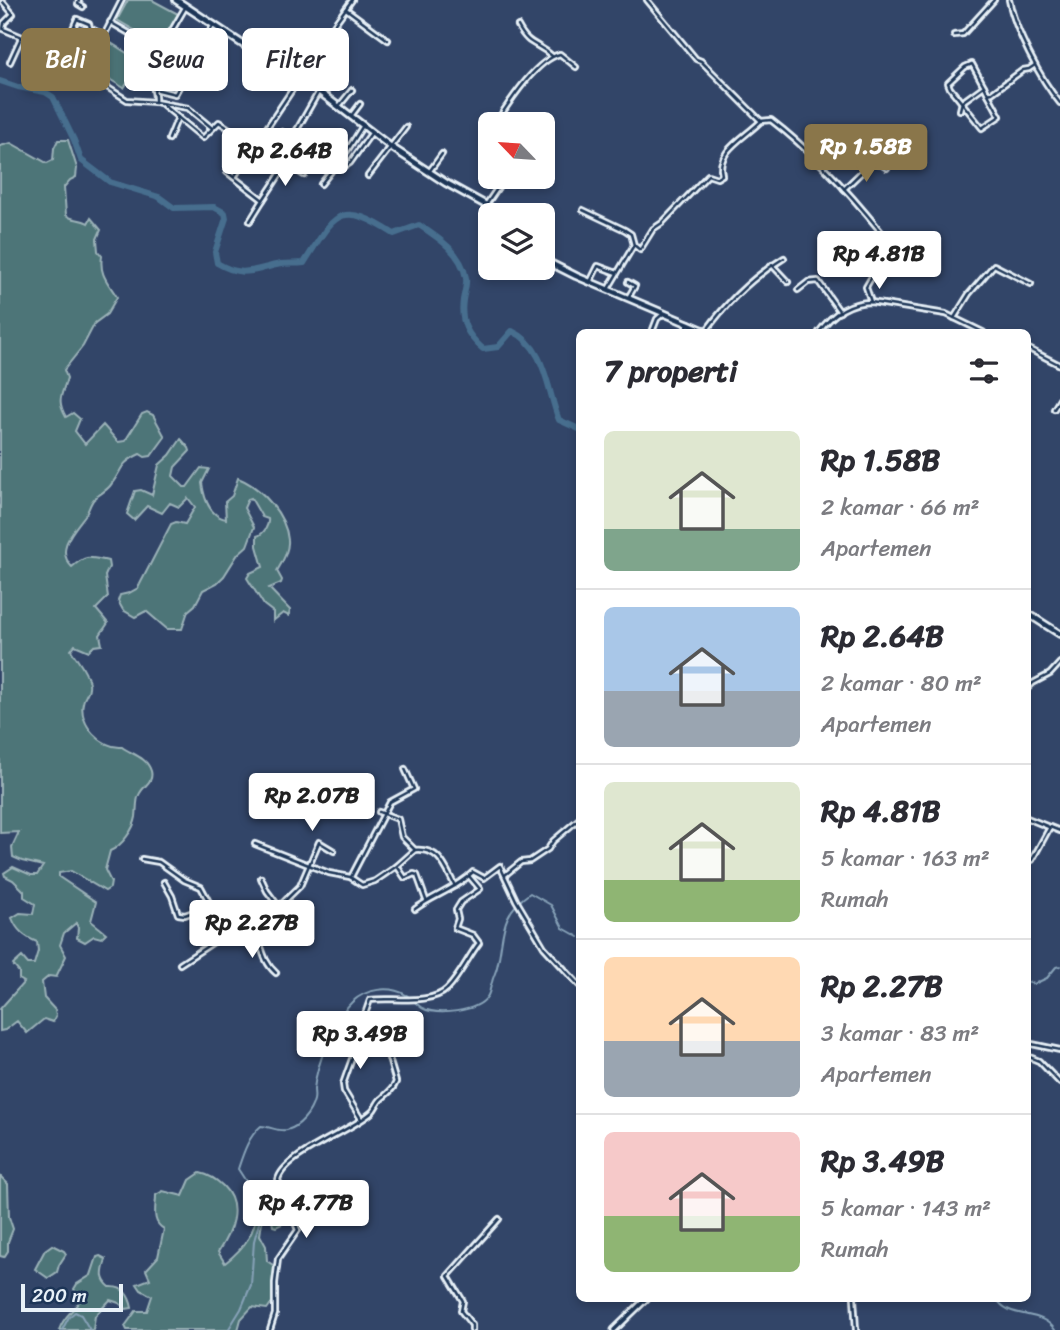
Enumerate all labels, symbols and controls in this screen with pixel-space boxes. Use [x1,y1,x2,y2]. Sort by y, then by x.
chip: Beli [21,28,110,91]
chip: Sewa [124,28,228,91]
chip: Filter [242,28,349,91]
north arrow [478,112,555,189]
map controls [478,112,555,280]
pin: Rp 1.58B [794,124,938,184]
text: Rp 1.58B [820,126,912,167]
pin: Rp 2.64B [213,128,357,188]
text: Rp 2.64B [238,130,332,171]
button: layers [478,203,555,280]
pin: Rp 4.81B [807,232,951,291]
text: Rp 4.81B [833,233,925,274]
text: 7 properti [604,344,737,398]
icon: filters [965,352,1003,390]
text: Rp 1.58B [821,433,940,487]
icon: home [660,459,744,543]
text: 2 kamar · 66 m² [821,487,980,528]
text: Apartemen [821,528,931,569]
text: Rp 2.64B [821,609,944,663]
icon: home [660,635,744,719]
text: 2 kamar · 80 m² [821,663,982,704]
text: Apartemen [821,704,931,745]
pin: Rp 2.07B [240,774,384,833]
text: Rp 2.07B [265,775,359,816]
text: Rp 4.81B [821,784,941,838]
icon: home [660,810,744,894]
text: 5 kamar · 163 m² [821,838,990,879]
text: Rumah [821,879,889,920]
pin: Rp 2.27B [180,900,324,960]
text: Rp 2.27B [205,902,299,943]
text: Rp 2.27B [821,959,943,1013]
icon: home [660,985,744,1069]
pin: Rp 3.49B [288,1012,432,1071]
text: Rp 3.49B [313,1013,407,1054]
text: 3 kamar · 83 m² [821,1013,979,1054]
text: Apartemen [821,1054,931,1095]
text: Rp 3.49B [821,1134,944,1188]
icon: home [660,1160,744,1244]
pin: Rp 4.77B [234,1180,378,1240]
text: Rp 4.77B [259,1182,353,1223]
text: 5 kamar · 143 m² [821,1188,991,1229]
text: Rumah [821,1229,889,1270]
text: 200 m [32,1279,87,1312]
scale bar [21,1281,122,1313]

